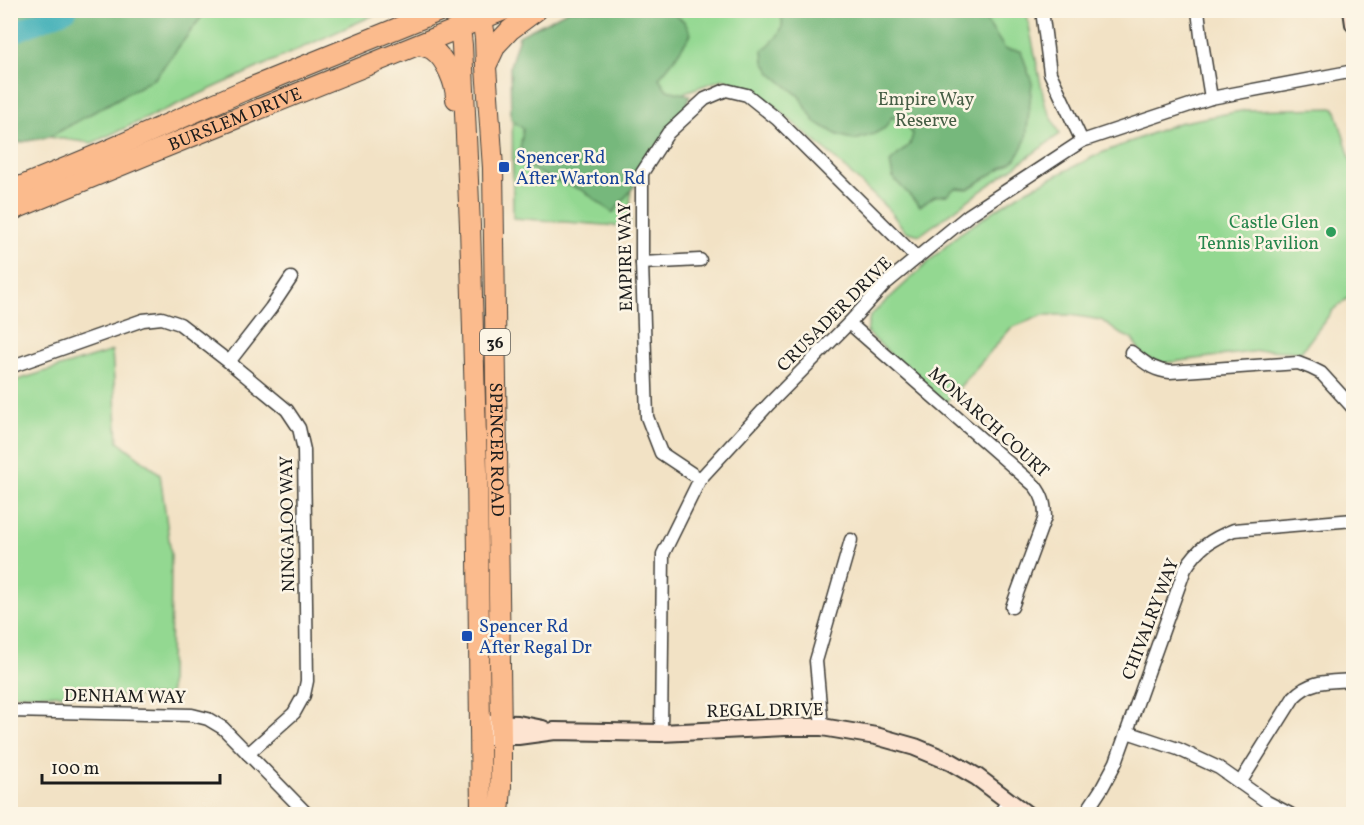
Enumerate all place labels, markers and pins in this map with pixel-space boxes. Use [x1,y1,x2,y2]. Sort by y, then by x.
place label: Spencer Rd After Warton Rd [516,146,646,192]
marker: Spencer Rd After Warton Rd [497,160,511,174]
place label: Castle Glen Tennis Pavilion [1198,211,1319,257]
marker: Castle Glen Tennis Pavilion [1324,225,1338,239]
place label: Spencer Rd After Regal Dr [479,615,592,661]
marker: Spencer Rd After Regal Dr [460,629,474,643]

